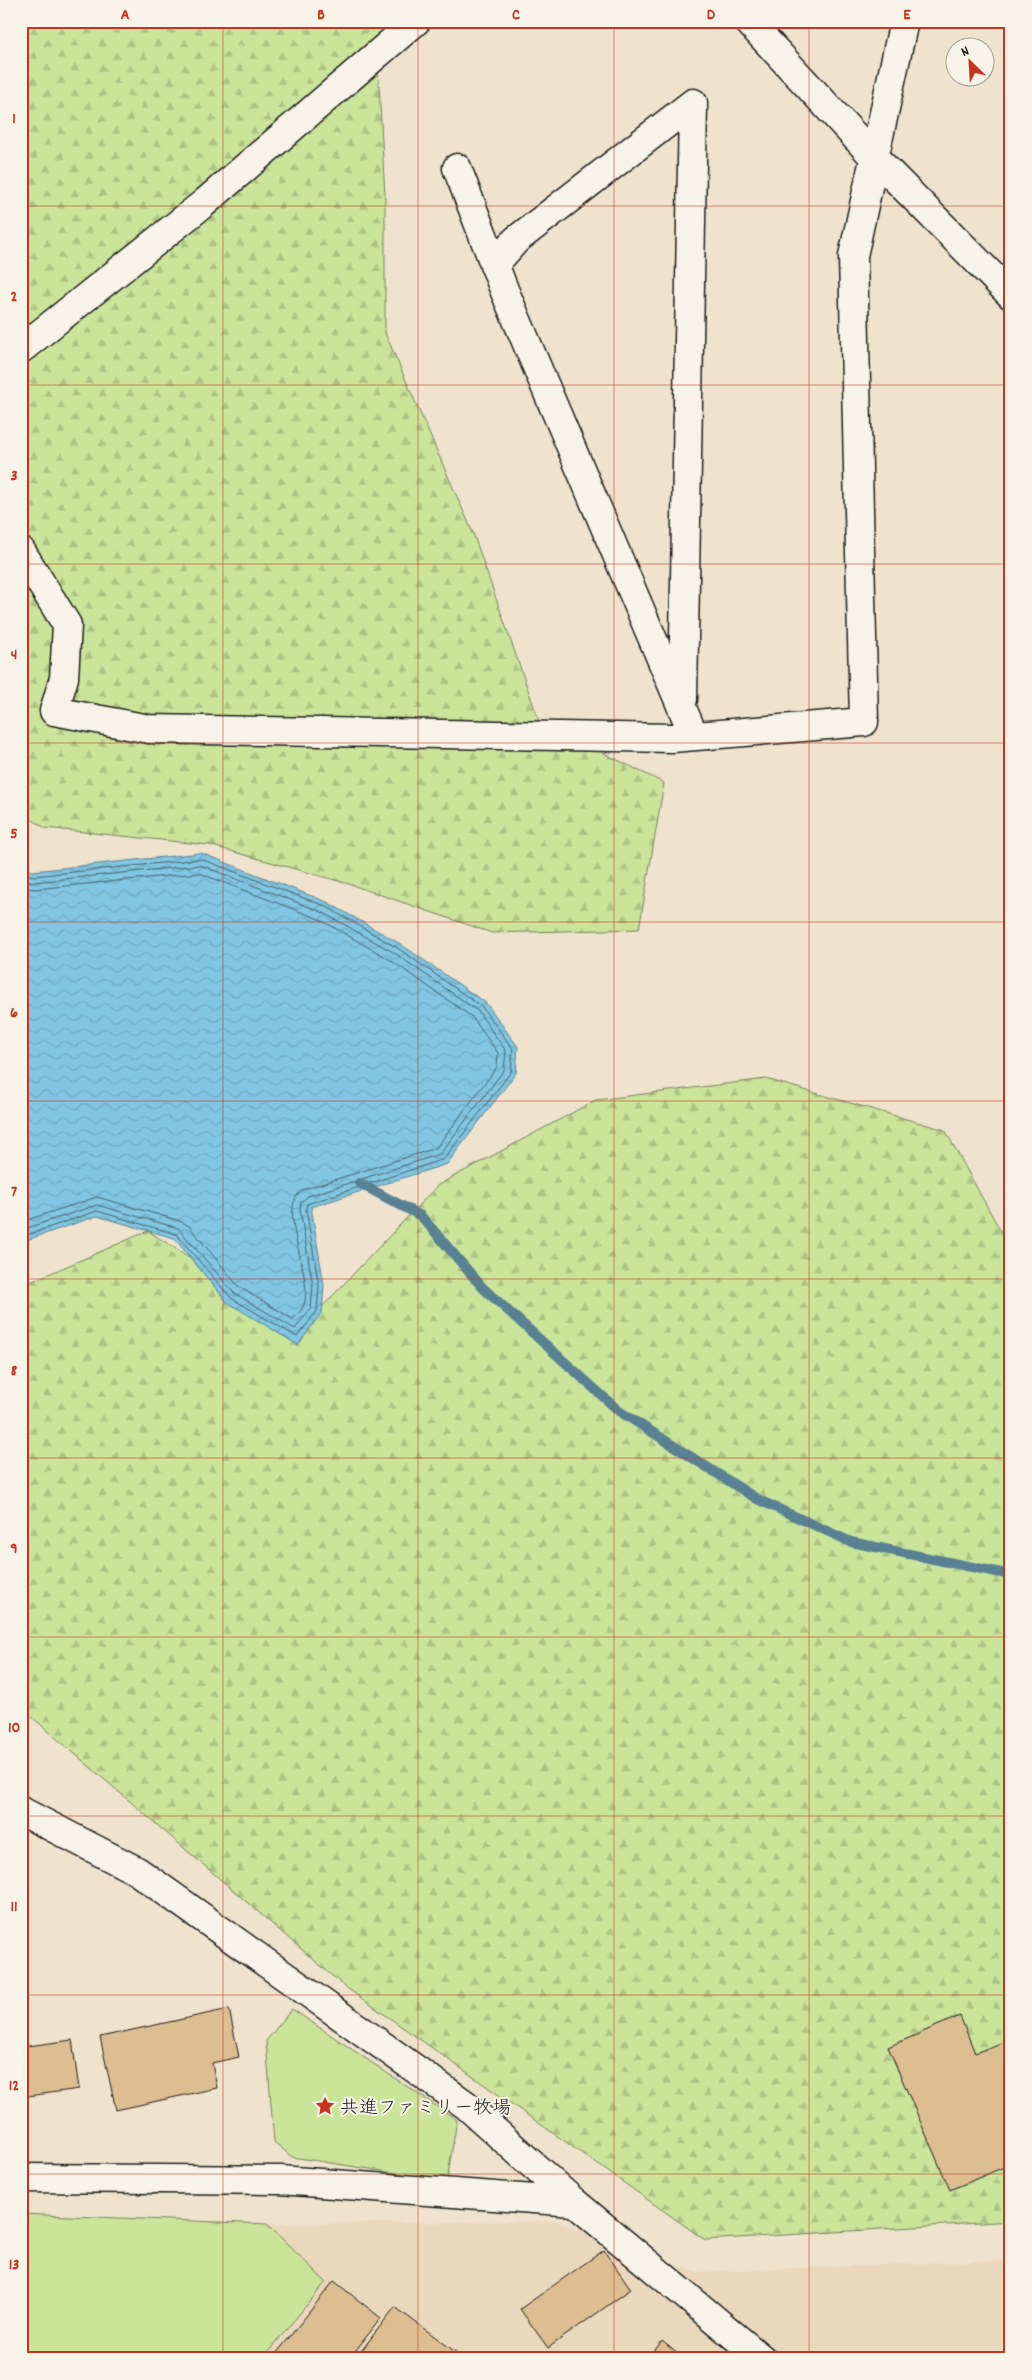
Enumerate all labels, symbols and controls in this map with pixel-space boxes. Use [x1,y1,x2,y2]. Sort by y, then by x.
text: A [121,4,130,27]
text: B [317,4,325,27]
text: C [512,4,520,27]
text: D [707,4,716,27]
text: E [903,4,911,27]
north arrow [944,38,994,88]
text: N [958,41,973,63]
text: 1 [12,108,16,131]
text: 2 [11,286,18,309]
text: 3 [10,465,18,488]
text: 4 [11,644,17,667]
text: 5 [10,823,18,846]
text: 6 [10,1002,18,1025]
text: 7 [11,1181,17,1204]
text: 8 [11,1360,18,1383]
text: 9 [10,1538,18,1561]
text: 10 [8,1717,20,1740]
text: 11 [10,1896,18,1919]
text: 12 [9,2075,19,2098]
place icon: 共進ファミリー牧場 [314,2095,336,2117]
place label: 共進ファミリー牧場 [340,2096,511,2123]
text: 13 [9,2254,19,2277]

